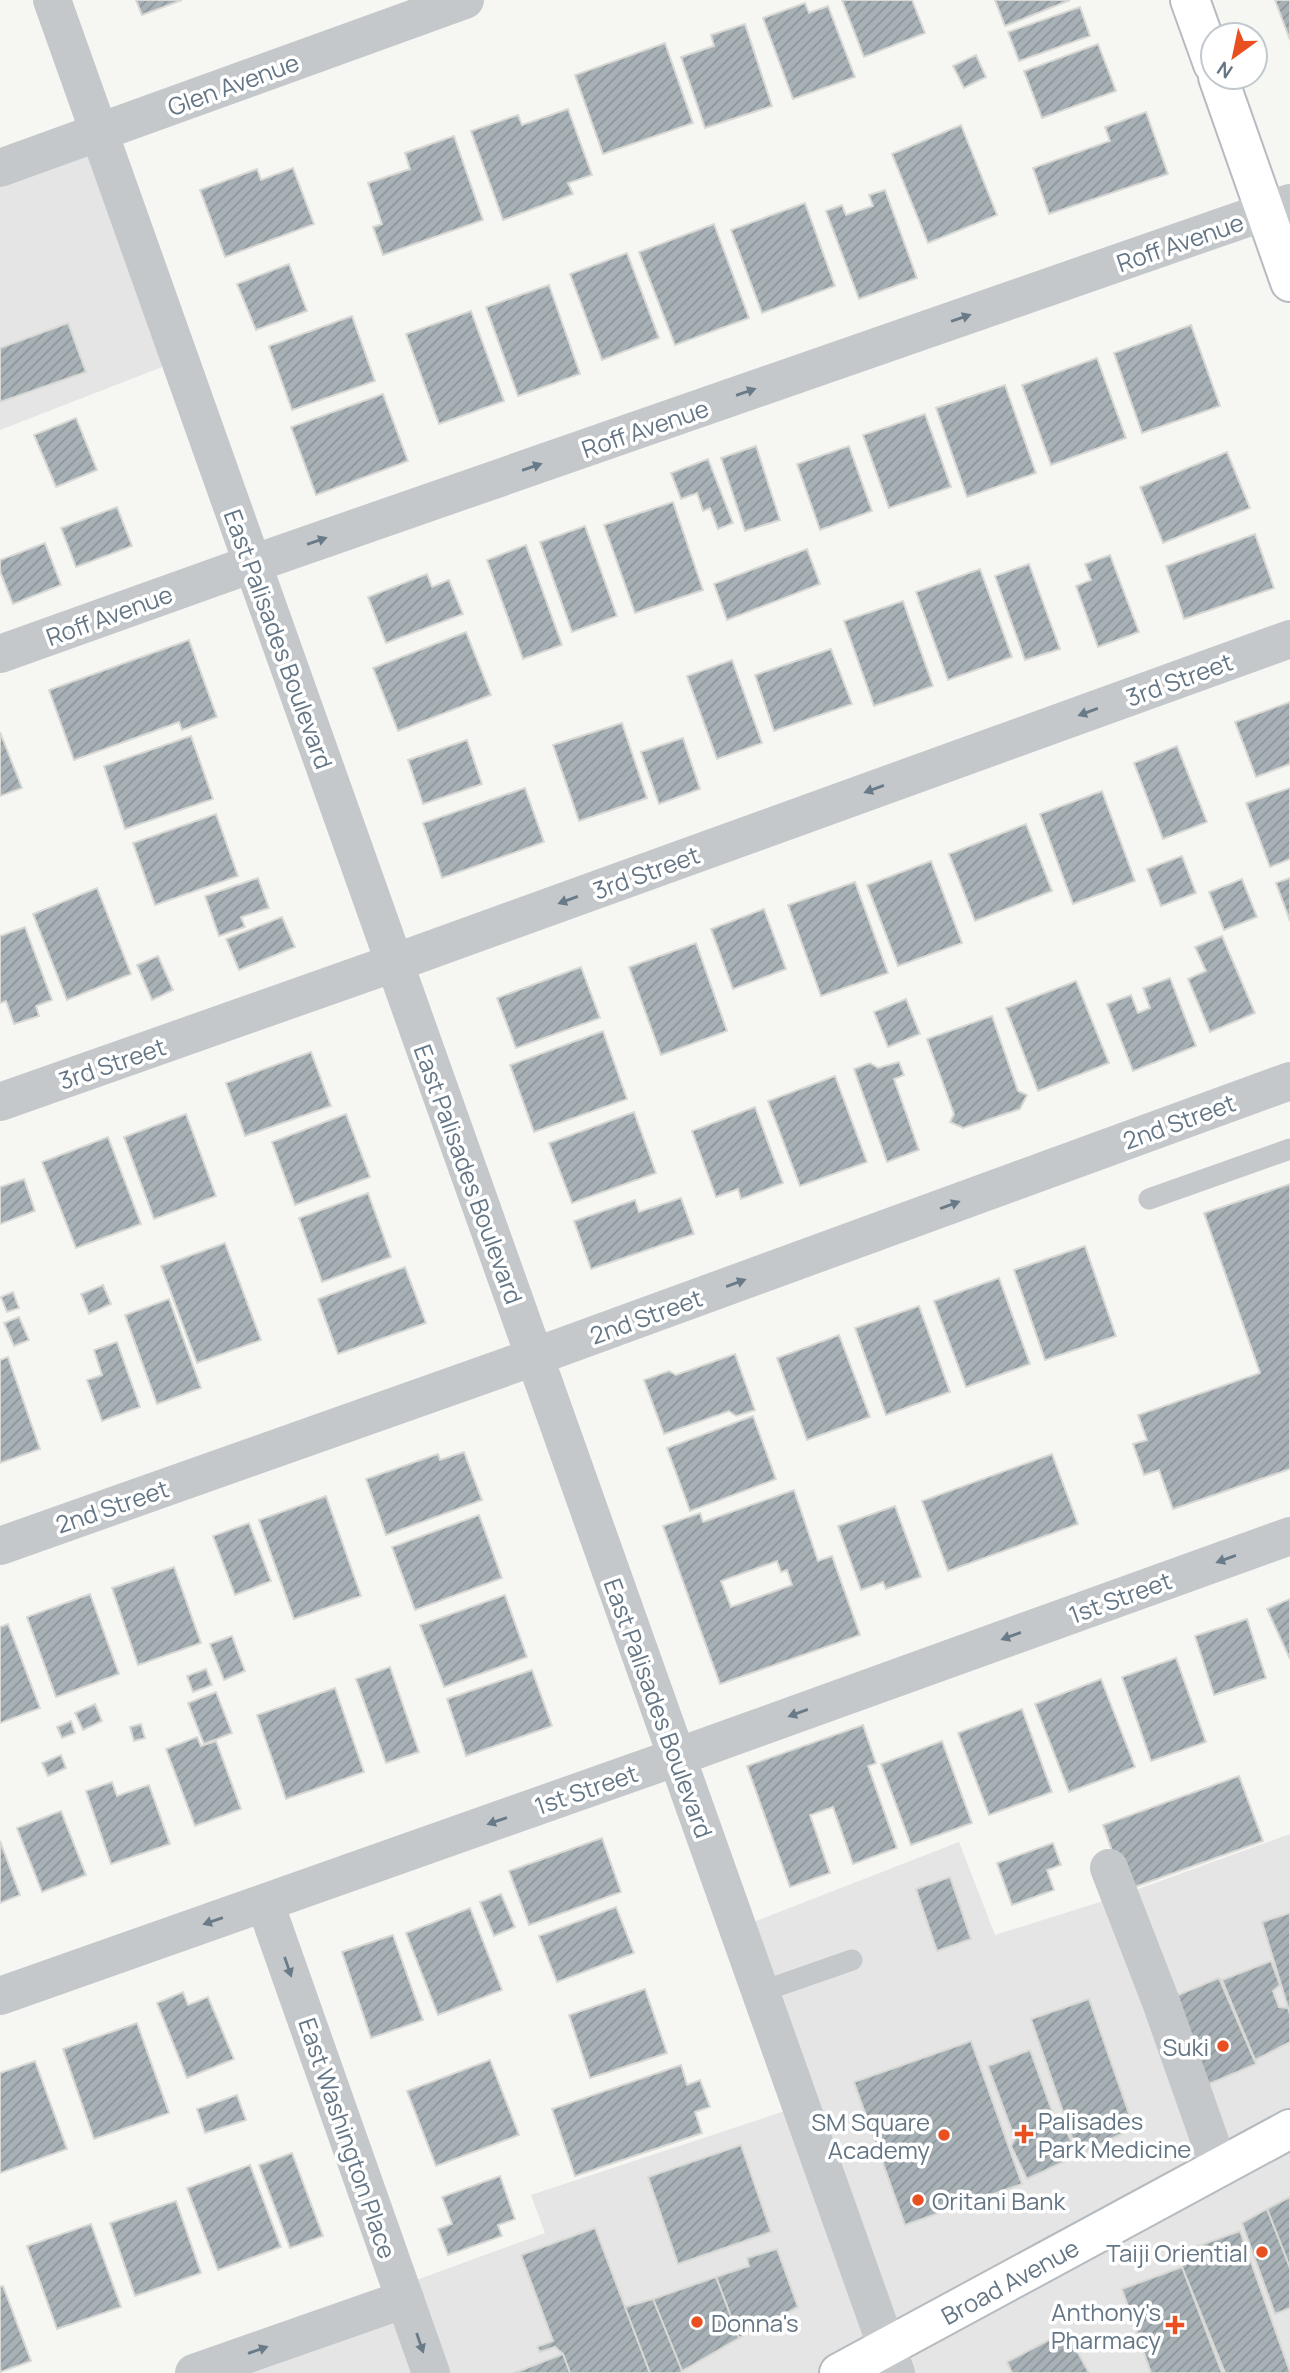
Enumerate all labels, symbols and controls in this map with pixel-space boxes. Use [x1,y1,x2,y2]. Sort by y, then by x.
north arrow [1199,21,1269,91]
street label: Glen Avenue [163,45,303,123]
text: N [1212,56,1238,85]
street label: Roff Avenue [1112,205,1248,279]
one-way arrow [951,312,972,323]
one-way arrow [736,386,757,397]
street label: Roff Avenue [577,391,713,465]
one-way arrow [521,461,542,472]
street label: East Palisades Boulevard [217,505,341,773]
one-way arrow [306,535,327,546]
street label: Roff Avenue [41,577,177,653]
street label: 3rd Street [1121,644,1237,714]
one-way arrow [1077,707,1098,718]
one-way arrow [863,784,884,795]
street label: 3rd Street [588,837,704,907]
one-way arrow [557,895,578,906]
street label: 3rd Street [54,1029,170,1097]
street label: East Palisades Boulevard [407,1040,531,1308]
street label: 2nd Street [1118,1085,1240,1157]
one-way arrow [940,1199,961,1210]
one-way arrow [726,1277,747,1288]
street label: 2nd Street [585,1280,707,1352]
street label: 2nd Street [51,1471,173,1541]
one-way arrow [1215,1554,1236,1565]
street label: 1st Street [1064,1563,1176,1631]
street label: East Palisades Boulevard [597,1574,721,1842]
one-way arrow [1001,1631,1022,1642]
one-way arrow [787,1708,808,1719]
street label: 1st Street [530,1756,642,1822]
one-way arrow [486,1816,507,1827]
one-way arrow [202,1916,223,1927]
one-way arrow [283,1957,294,1978]
street label: East Washington Place [291,2013,405,2263]
place label: Suki [1162,2030,1209,2063]
marker: Suki [1215,2038,1231,2054]
place label: Palisades Park Medicine [1038,2104,1191,2165]
place label: SM Square Academy [811,2105,930,2166]
marker: Palisades Park Medicine [1016,2126,1032,2142]
marker: SM Square Academy [936,2127,952,2143]
place label: Oritani Bank [932,2184,1067,2217]
marker: Oritani Bank [910,2192,926,2208]
street label: Broad Avenue [935,2230,1084,2331]
place label: Taiji Oriential [1106,2236,1248,2269]
marker: Taiji Oriential [1254,2244,1270,2260]
place label: Anthony's Pharmacy [1051,2295,1161,2356]
place label: Donna's [711,2306,798,2339]
marker: Donna's [689,2314,705,2330]
marker: Anthony's Pharmacy [1167,2317,1183,2333]
one-way arrow [415,2333,426,2354]
one-way arrow [248,2344,269,2355]

